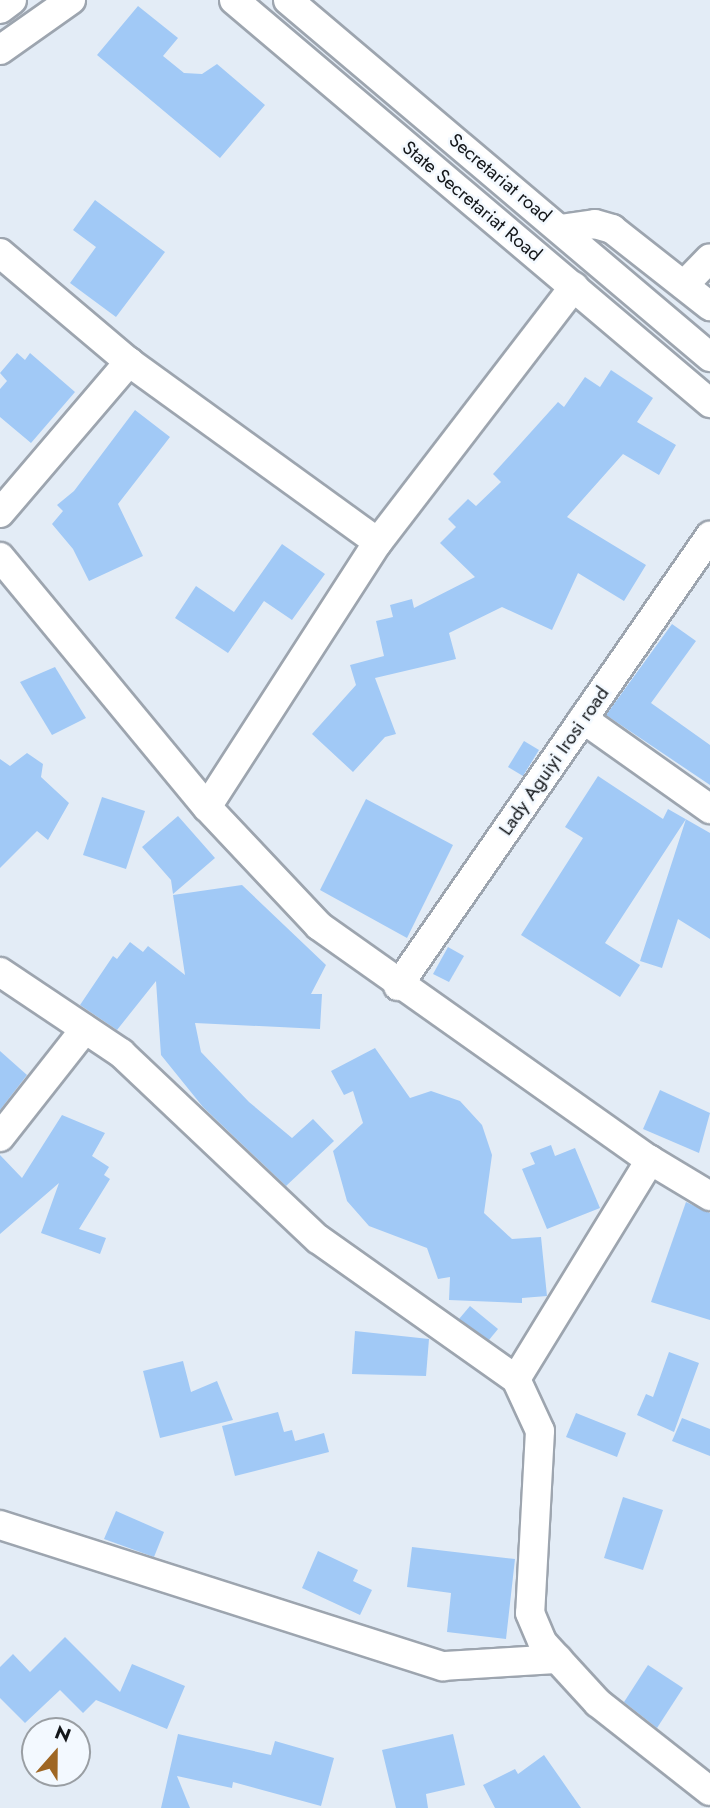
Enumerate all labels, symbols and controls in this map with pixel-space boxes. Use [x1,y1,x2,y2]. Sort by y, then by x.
street label: Secretariat road [444,129,556,227]
street label: State Secretariat Road [398,136,546,266]
street label: Lady Aguiyi Irosi road [494,682,614,840]
north arrow [21,1717,91,1787]
text: N [51,1718,75,1749]

